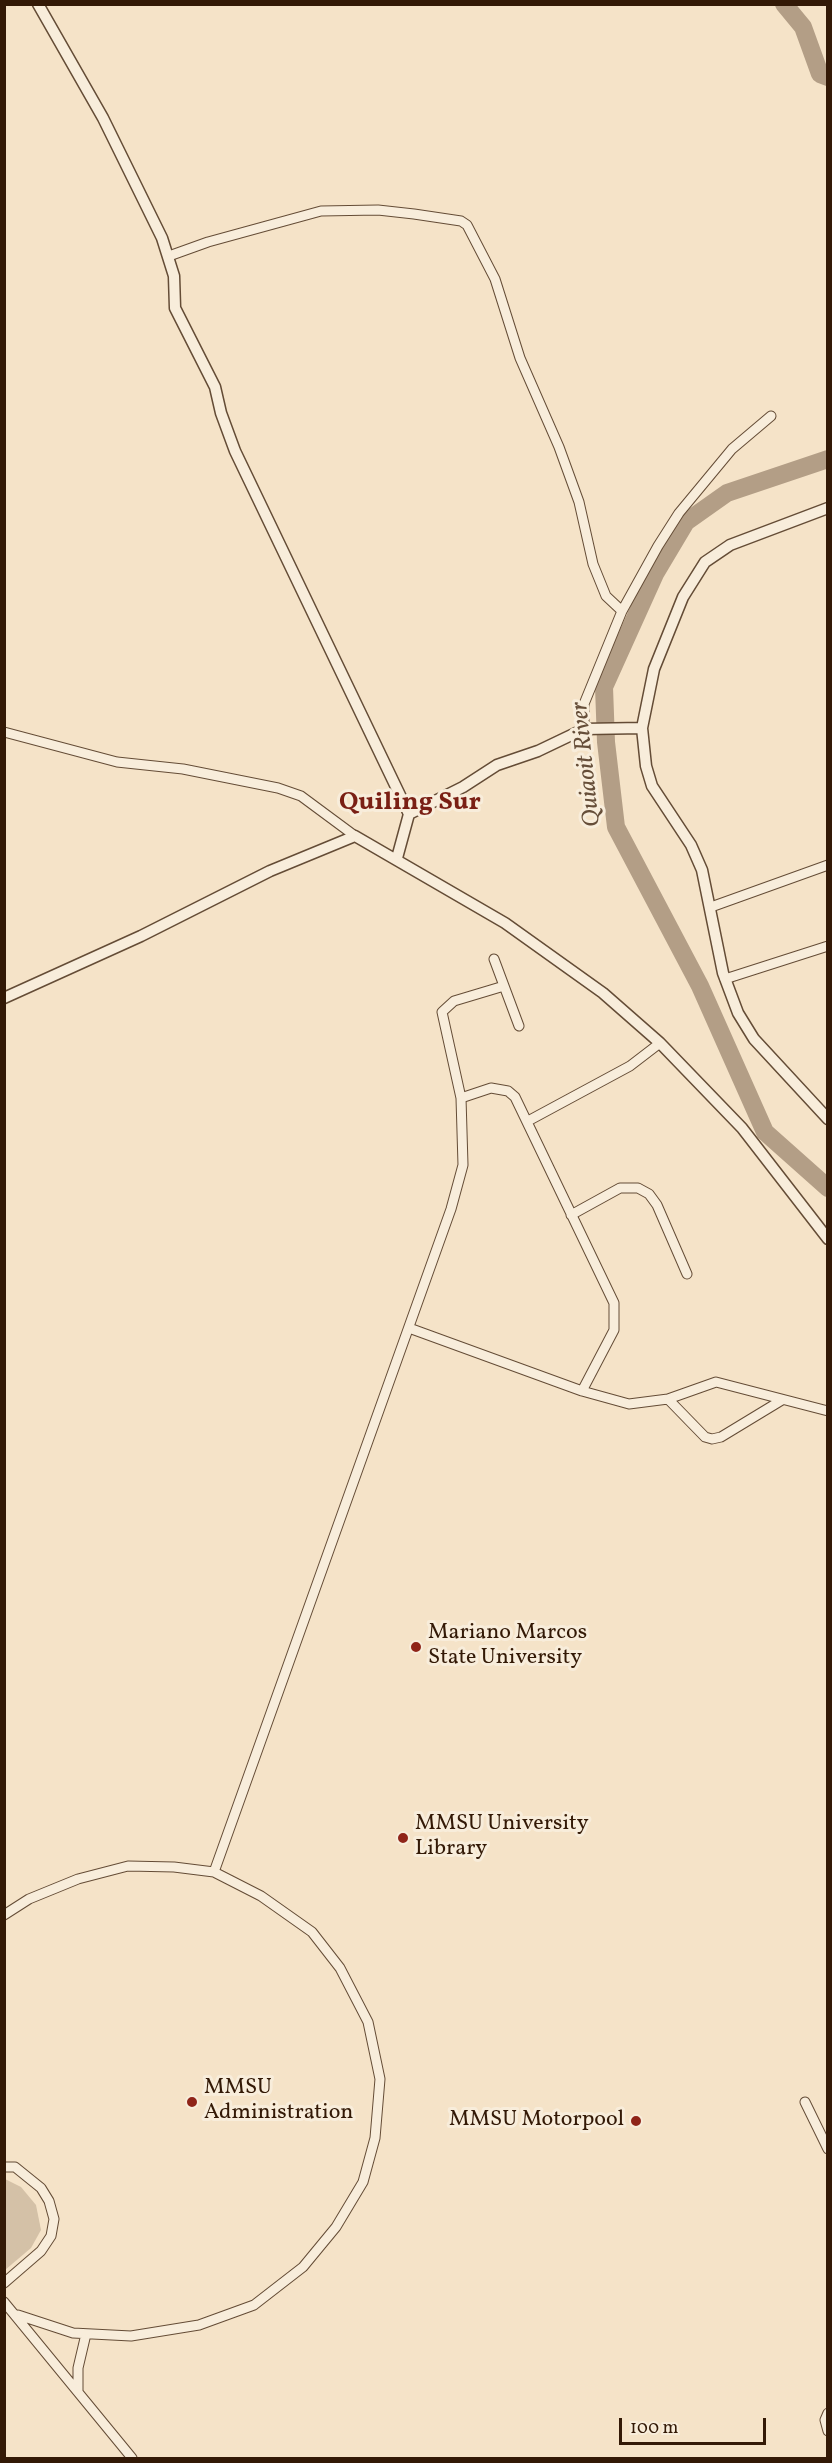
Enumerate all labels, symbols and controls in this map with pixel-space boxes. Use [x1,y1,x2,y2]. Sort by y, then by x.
water label: Quiaoit River [567,700,609,828]
district label: Quiling Sur [339,788,481,820]
place label: Mariano Marcos State University [428,1621,587,1672]
marker: Mariano Marcos State University [409,1640,423,1654]
place label: MMSU University Library [415,1812,589,1864]
marker: MMSU University Library [396,1831,410,1845]
place label: MMSU Administration [204,2076,353,2128]
marker: MMSU Administration [185,2095,199,2109]
place label: MMSU Motorpool [449,2108,624,2134]
marker: MMSU Motorpool [629,2114,643,2128]
scale bar [622,2406,769,2444]
text: 100 m [630,2416,679,2441]

